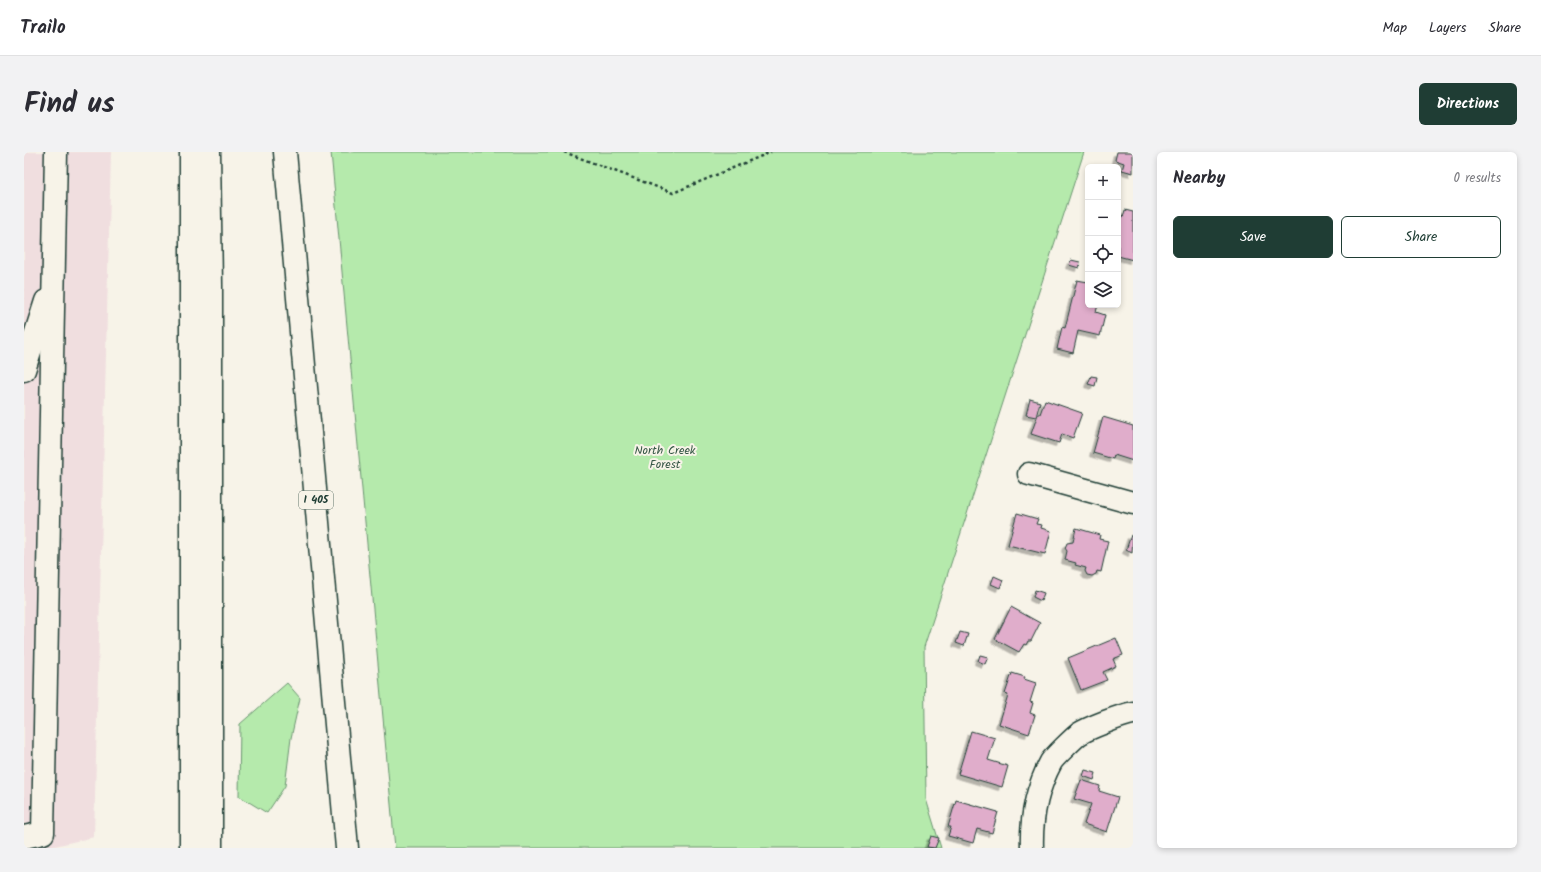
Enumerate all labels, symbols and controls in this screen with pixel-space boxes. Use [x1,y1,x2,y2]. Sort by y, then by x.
text: Trailo [20,13,66,43]
text: Map [1383,17,1407,39]
text: Layers [1429,17,1467,39]
text: Share [1489,17,1521,39]
text: Find us [24,82,115,127]
button: Directions [1419,83,1517,125]
map controls [1085,164,1121,308]
button: + [1085,164,1121,200]
text: Nearby [1173,165,1225,192]
text: 0 results [1454,168,1501,189]
button: − [1085,200,1121,236]
button: Save [1173,216,1333,258]
button: Share [1341,216,1501,258]
button: locate [1085,236,1121,272]
button: layers [1085,272,1121,308]
park label: North Creek Forest [634,441,696,474]
road number: I 405 [299,491,333,509]

